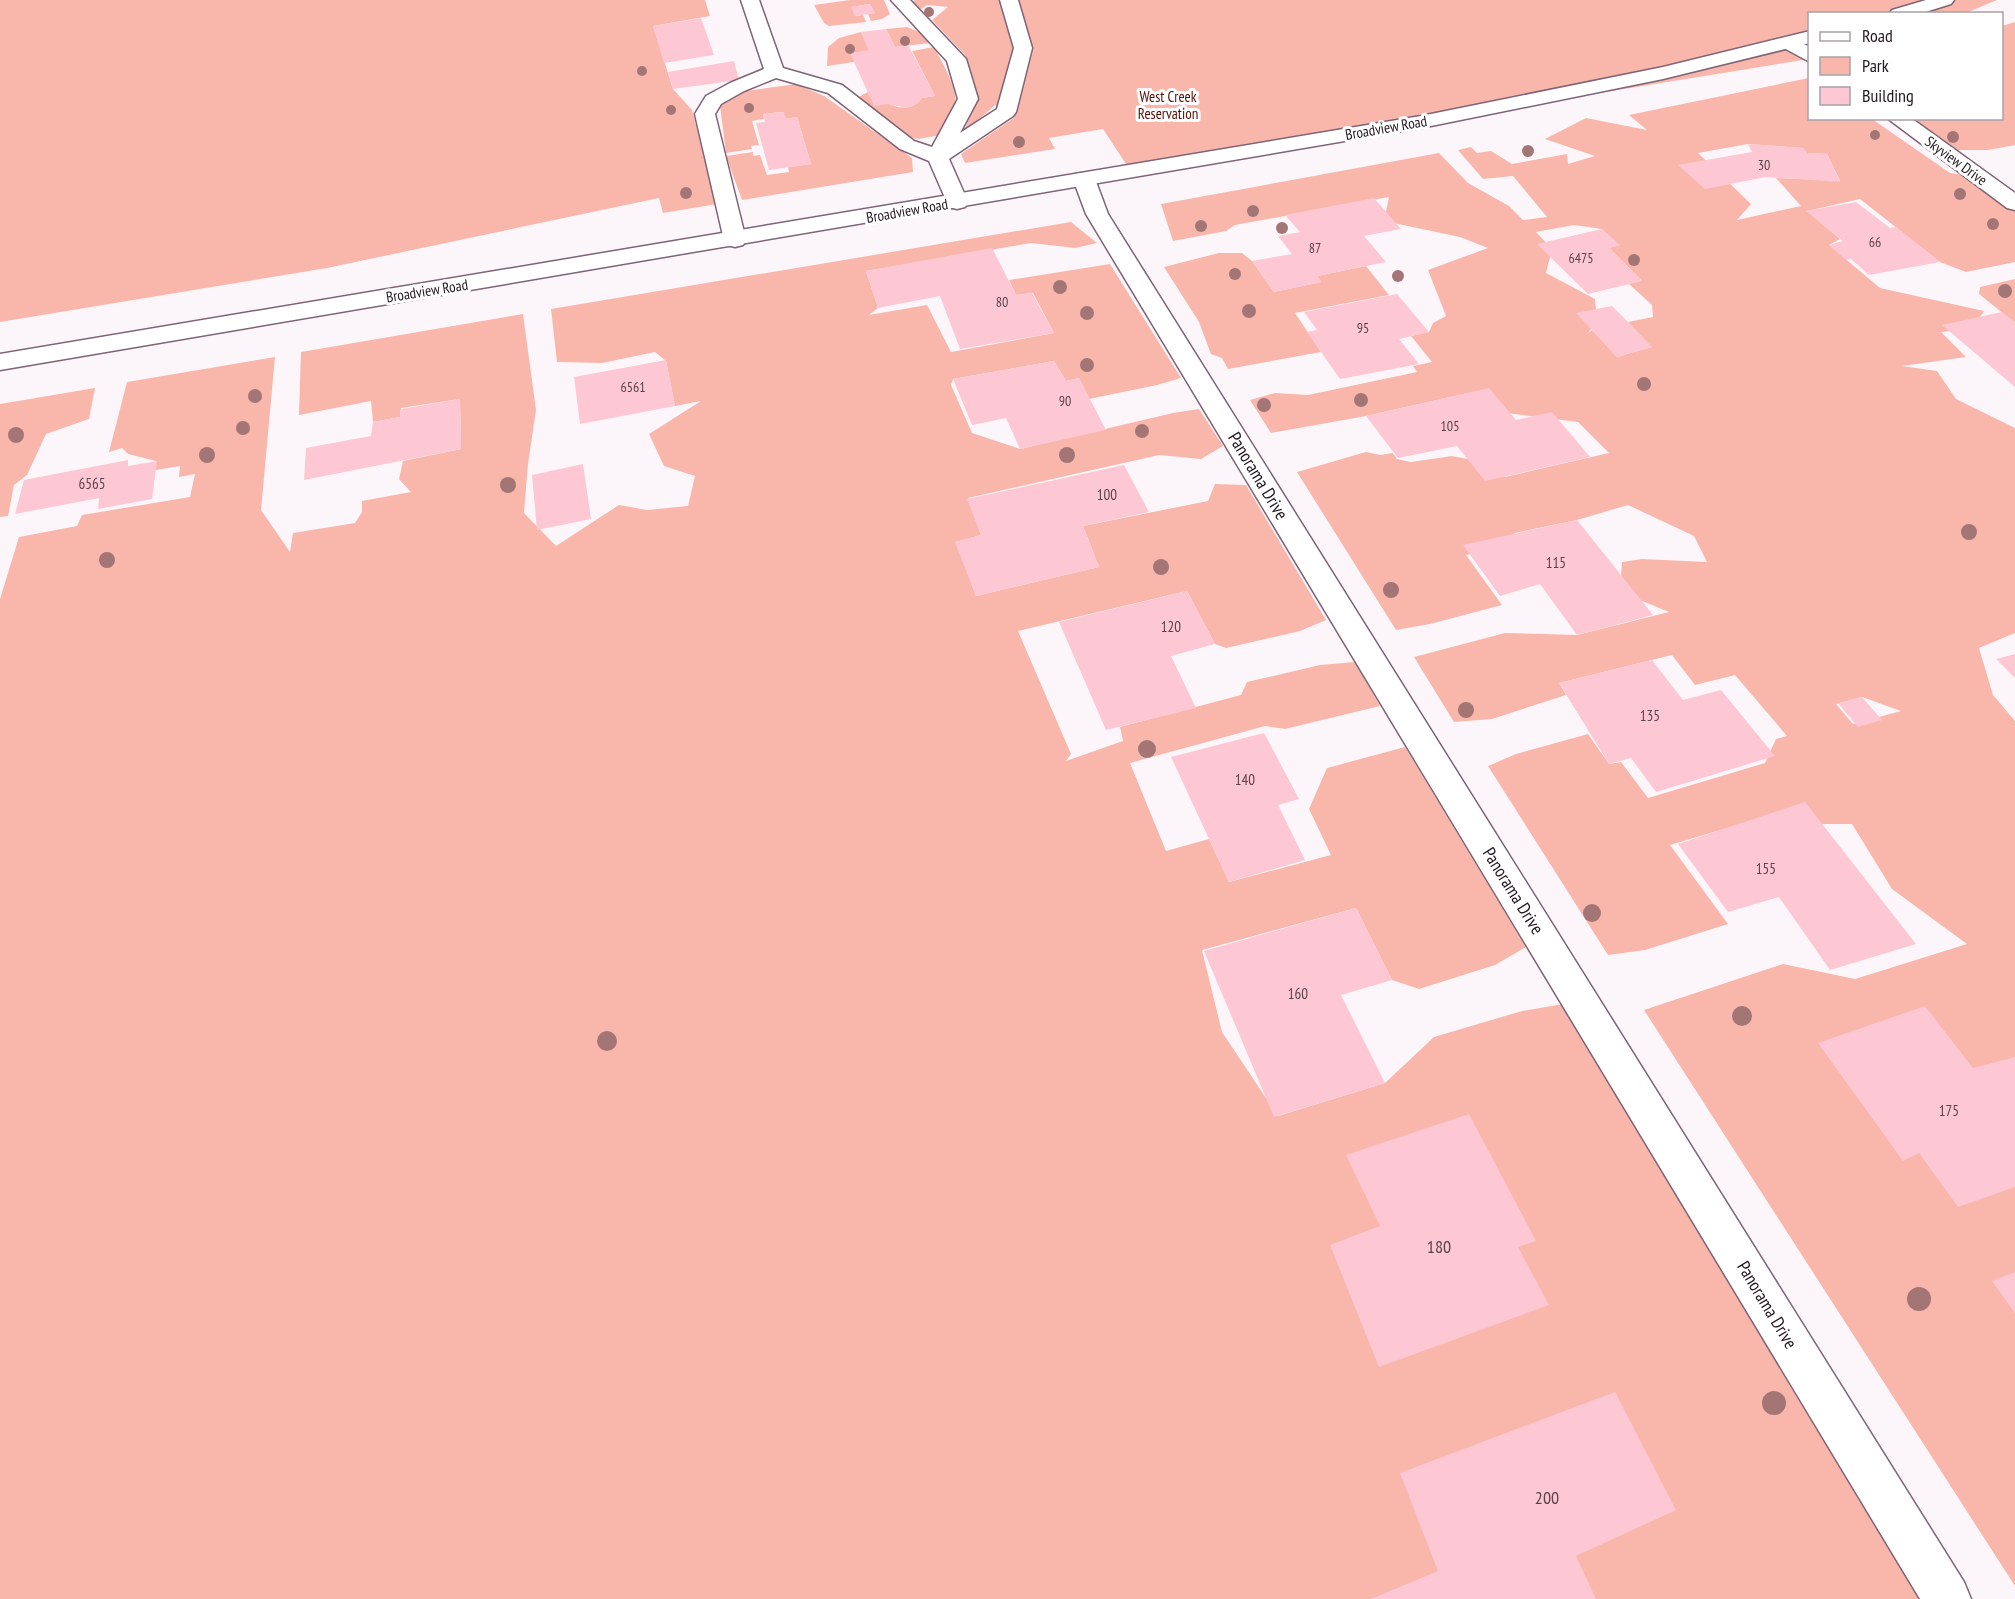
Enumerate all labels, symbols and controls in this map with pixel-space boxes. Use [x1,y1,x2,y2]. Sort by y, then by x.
legend [1808,12,2003,120]
text: Road [1862,24,1893,47]
text: Park [1862,54,1889,77]
text: Building [1862,84,1914,107]
park label: West Creek Reservation [1138,87,1198,123]
street label: Broadview Road [1344,111,1428,144]
street label: Skyview Drive [1921,132,1991,190]
house number: 30 [1758,156,1770,174]
street label: Broadview Road [865,194,949,227]
house number: 66 [1869,233,1881,251]
house number: 87 [1309,239,1321,257]
house number: 6475 [1568,249,1594,267]
street label: Broadview Road [385,275,469,306]
house number: 80 [996,293,1008,311]
house number: 95 [1357,319,1369,337]
house number: 6561 [620,378,646,396]
house number: 90 [1059,392,1071,410]
house number: 105 [1441,417,1459,435]
street label: Panorama Drive [1223,428,1294,524]
house number: 6565 [78,474,106,493]
house number: 100 [1097,485,1117,504]
house number: 115 [1546,553,1566,572]
house number: 120 [1161,617,1181,636]
house number: 135 [1640,706,1660,725]
house number: 140 [1235,770,1255,789]
street label: Panorama Drive [1478,843,1549,938]
house number: 155 [1756,859,1776,878]
house number: 160 [1288,984,1308,1003]
house number: 175 [1939,1101,1959,1120]
house number: 180 [1427,1235,1451,1258]
street label: Panorama Drive [1732,1257,1803,1353]
house number: 200 [1535,1486,1559,1509]

